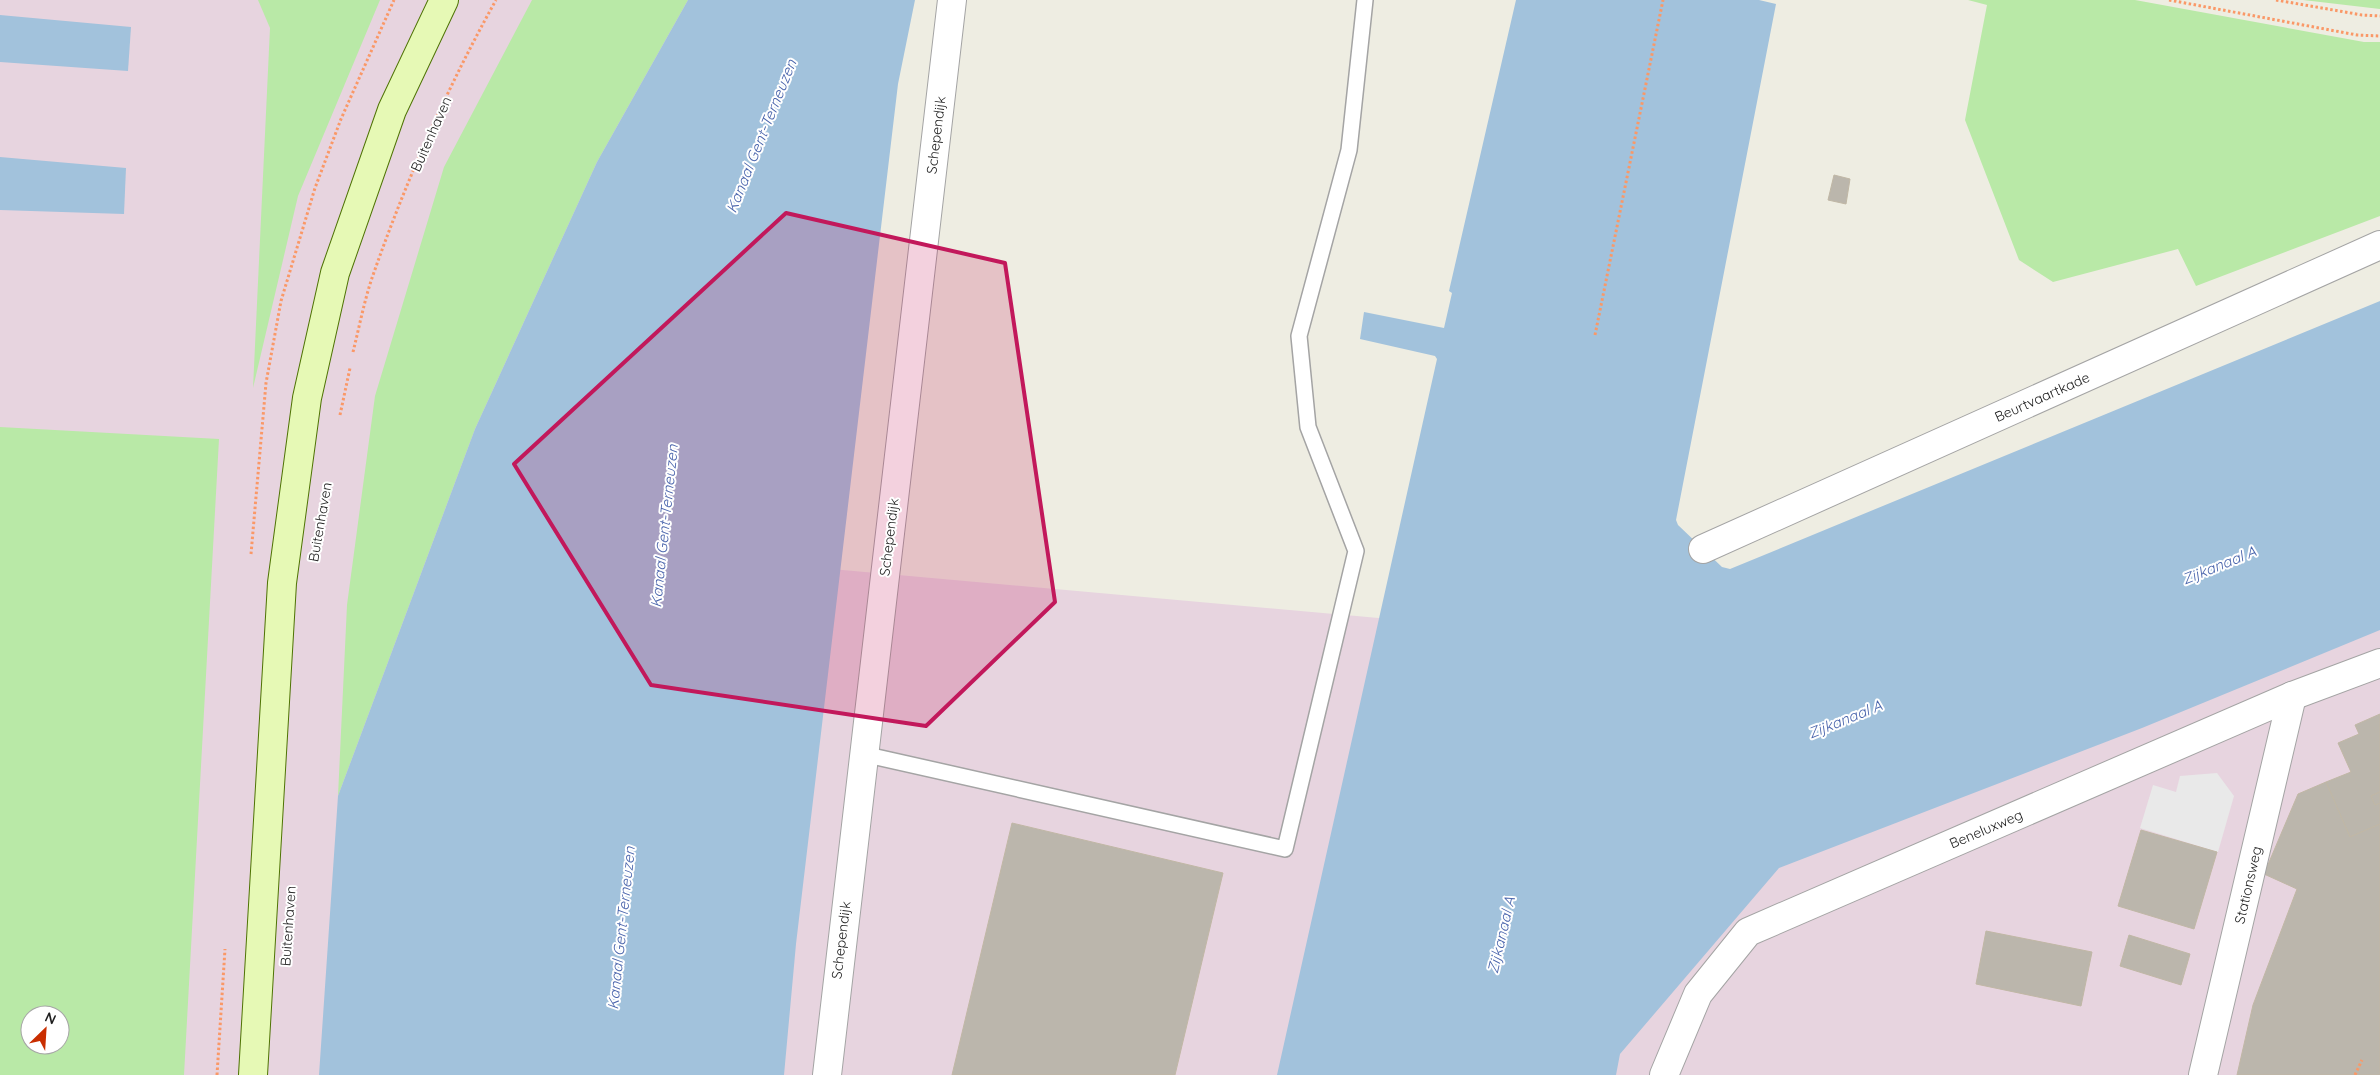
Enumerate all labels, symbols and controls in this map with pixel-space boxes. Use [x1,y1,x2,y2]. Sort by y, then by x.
water label: Kanaal Gent-Terneuzen [722,56,801,215]
street label: Buitenhaven [406,94,456,174]
street label: Schependijk [922,95,950,175]
street label: Beurtvaartkade [1992,368,2092,426]
water label: Kanaal Gent-Terneuzen [646,443,682,608]
street label: Buitenhaven [304,481,336,563]
street label: Schependijk [875,497,903,577]
water label: Zijkanaal A [2179,541,2259,588]
water label: Zijkanaal A [1805,695,1885,742]
street label: Beneluxweg [1947,805,2025,853]
street label: Stationsweg [2230,844,2266,926]
water label: Kanaal Gent-Terneuzen [603,845,639,1010]
street label: Buitenhaven [276,885,300,967]
water label: Zijkanaal A [1483,894,1519,975]
street label: Schependijk [827,900,855,980]
north arrow [20,1005,70,1055]
text: N [42,1008,59,1029]

